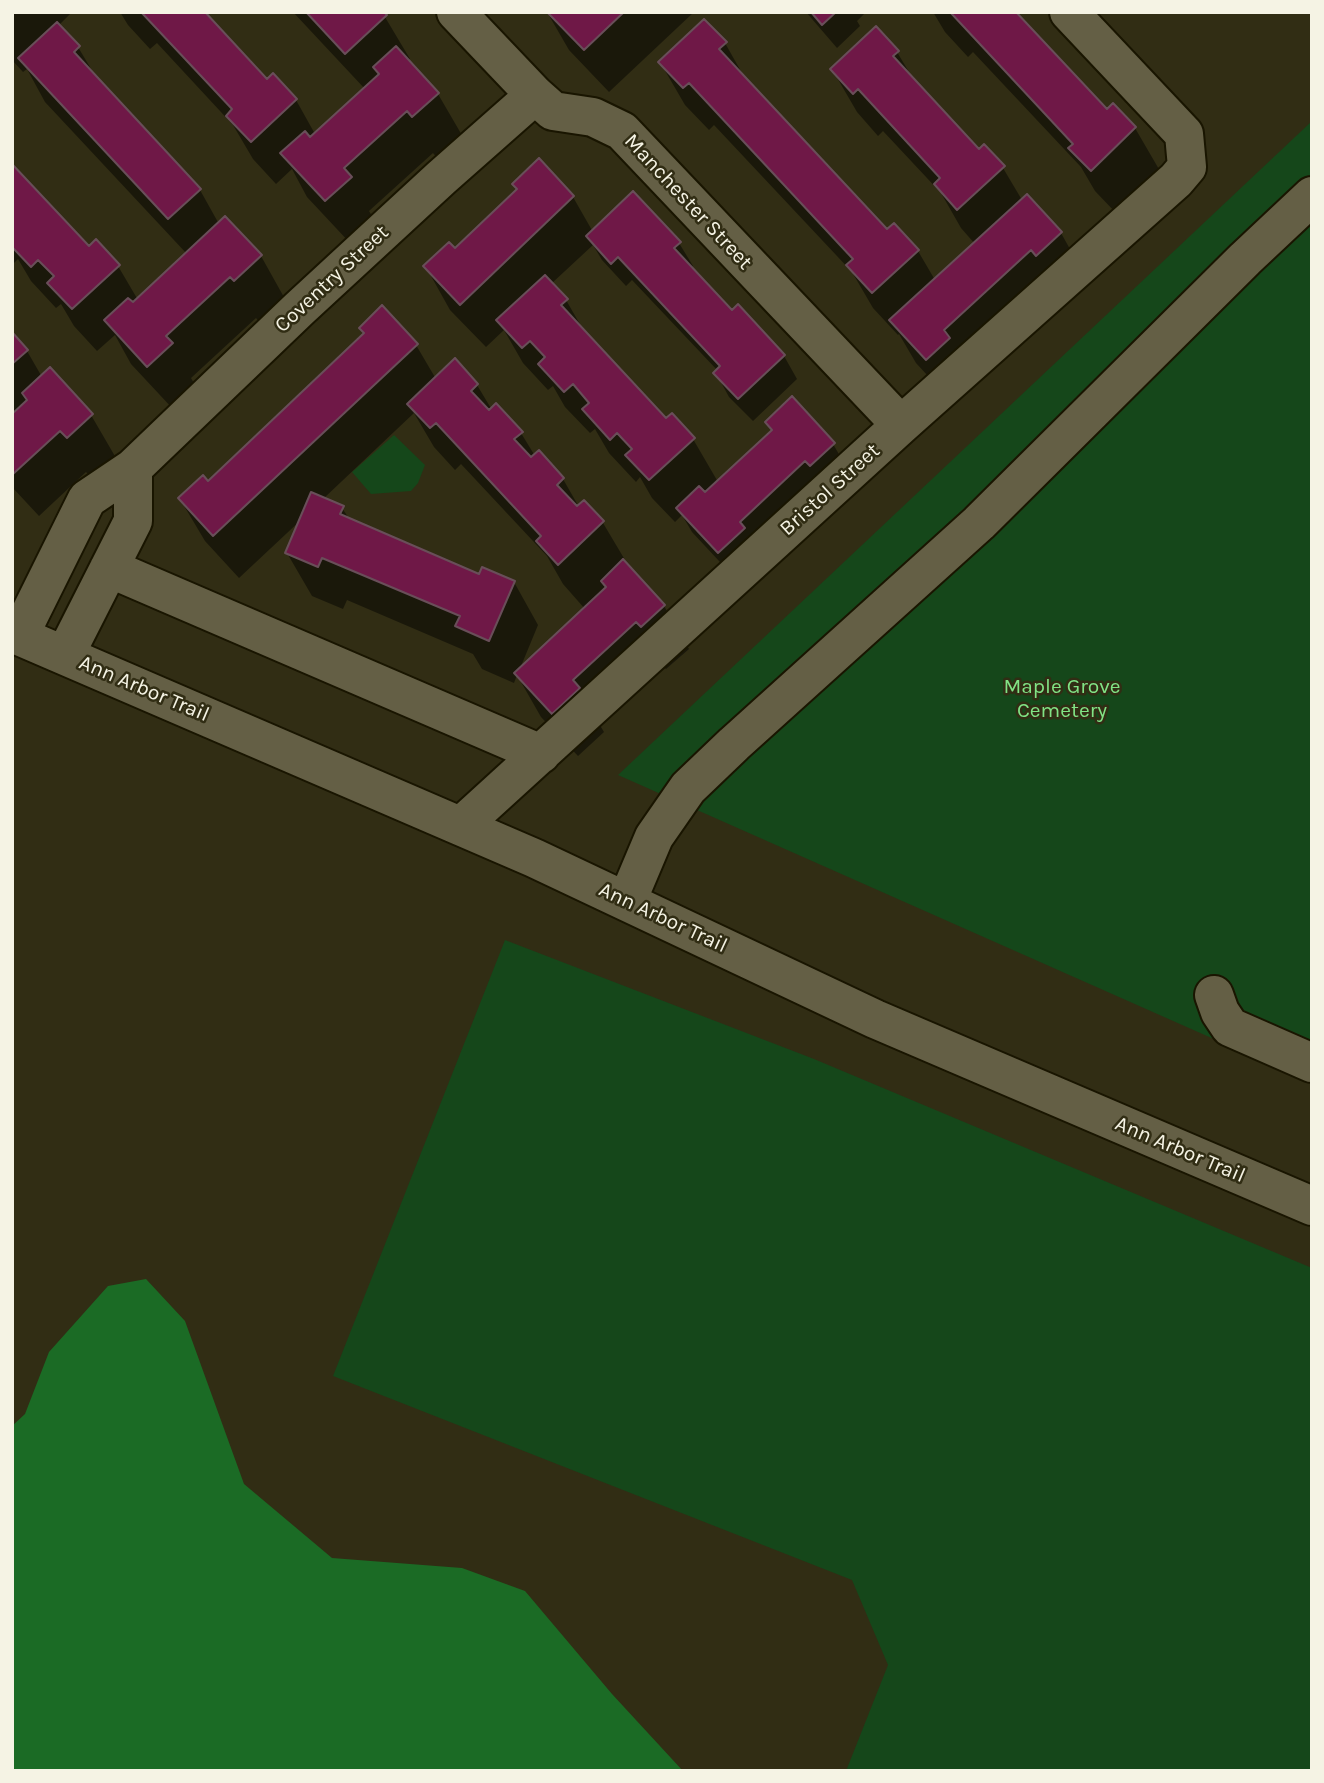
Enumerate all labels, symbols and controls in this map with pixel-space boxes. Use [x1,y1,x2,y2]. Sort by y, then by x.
street label: Manchester Street [619,129,757,275]
street label: Coventry Street [270,220,394,338]
street label: Bristol Street [775,439,885,541]
street label: Ann Arbor Trail [75,650,213,728]
park label: Maple Grove Cemetery [1003,674,1121,724]
street label: Ann Arbor Trail [595,877,731,959]
street label: Ann Arbor Trail [1111,1111,1249,1189]

